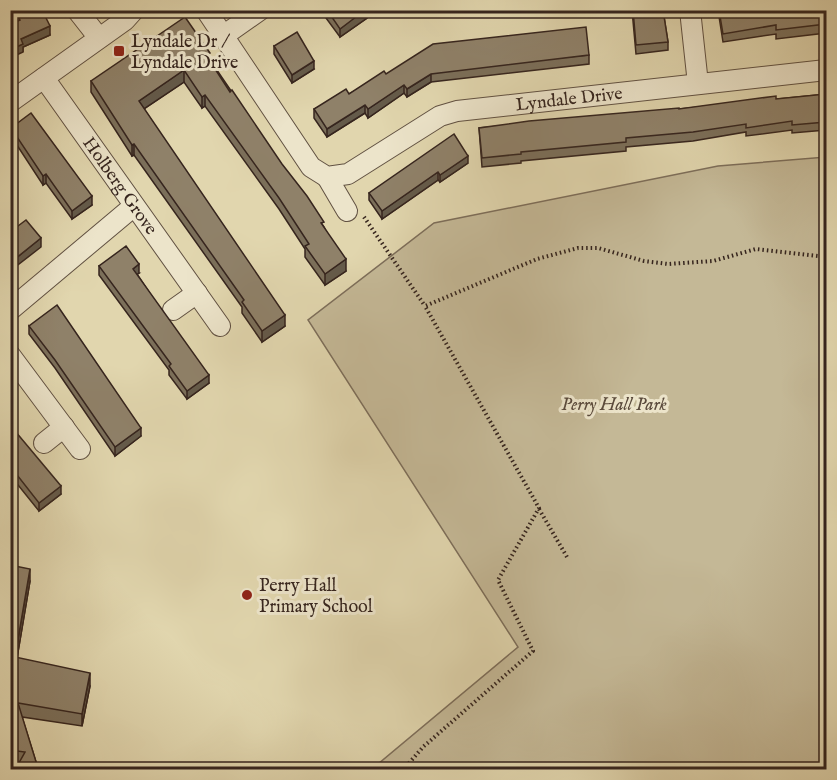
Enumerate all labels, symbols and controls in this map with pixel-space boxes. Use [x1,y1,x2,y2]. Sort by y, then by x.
place label: Lyndale Dr / Lyndale Drive [131,31,238,75]
marker: Lyndale Dr / Lyndale Drive [112,44,126,58]
street label: Lyndale Drive [514,83,624,117]
street label: Holberg Grove [77,133,162,240]
park label: Perry Hall Park [561,394,667,417]
place label: Perry Hall Primary School [259,575,373,619]
marker: Perry Hall Primary School [240,588,254,602]

